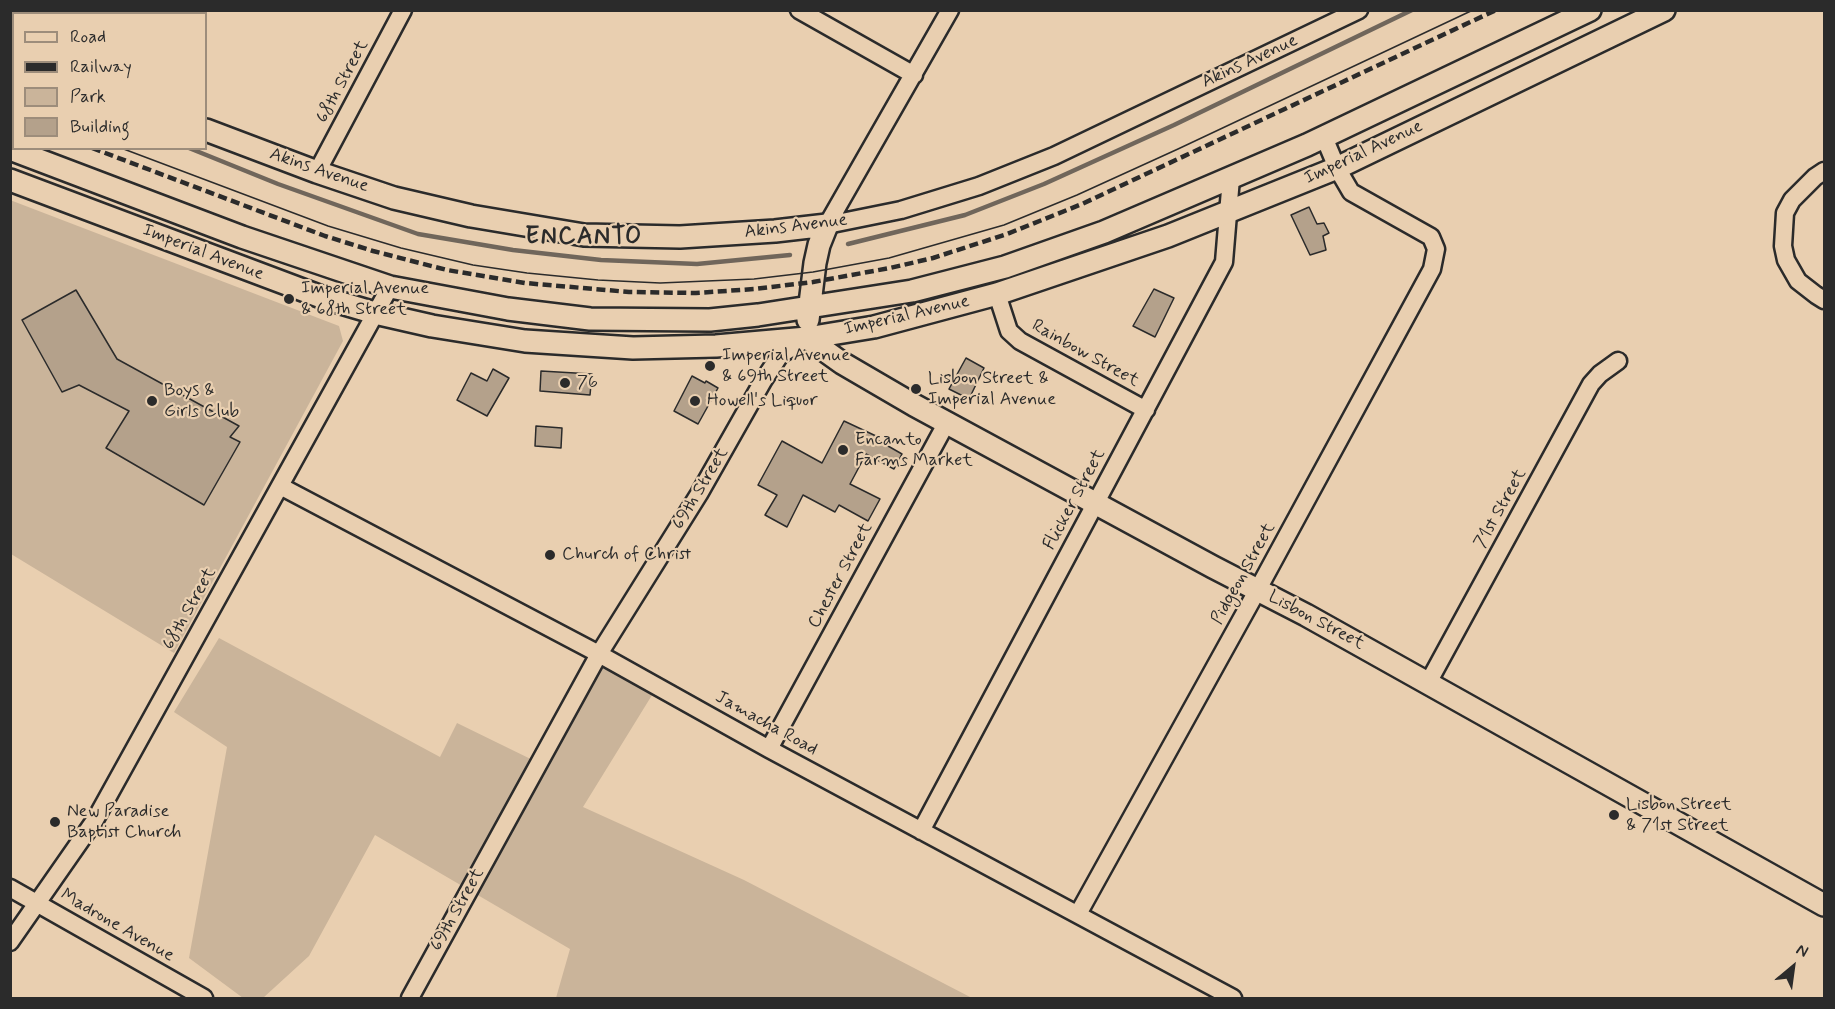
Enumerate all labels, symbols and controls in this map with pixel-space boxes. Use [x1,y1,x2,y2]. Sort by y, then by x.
legend [12,12,207,150]
text: Road [70,25,106,49]
street label: Akins Avenue [1199,30,1301,94]
street label: 68th Street [312,37,374,127]
text: Railway [70,55,132,79]
text: Park [70,85,106,109]
text: Building [70,115,130,139]
street label: Imperial Avenue [1301,116,1427,190]
street label: Akins Avenue [267,144,371,198]
street label: Akins Avenue [743,210,849,244]
street label: Imperial Avenue [139,220,267,286]
district label: ENCANTO [528,224,640,252]
place label: Imperial Avenue & 68th Street [301,278,429,320]
street label: Imperial Avenue [842,291,972,341]
marker: Imperial Avenue & 68th Street [282,292,296,306]
street label: Rainbow Street [1027,316,1143,392]
place label: Imperial Avenue & 69th Street [722,345,850,388]
marker: Imperial Avenue & 69th Street [703,359,717,373]
place label: Lisbon Street & Imperial Avenue [928,368,1056,410]
place label: 76 [577,372,598,394]
marker: 76 [558,376,572,390]
place label: Boys & Girls Club [164,380,239,422]
marker: Lisbon Street & Imperial Avenue [909,382,923,396]
place label: Howell's Liquor [707,390,818,412]
marker: Boys & Girls Club [145,394,159,408]
marker: Howell's Liquor [688,394,702,408]
place label: Encanto Farms Market [855,429,973,472]
marker: Encanto Farms Market [836,443,850,457]
street label: 69th Street [668,444,734,534]
street label: Flicker Street [1039,446,1111,554]
street label: 71st Street [1470,466,1532,552]
street label: Pidgeon Street [1207,519,1281,629]
street label: Chester Street [804,520,878,632]
place label: Church of Christ [562,544,691,566]
marker: Church of Christ [543,548,557,562]
street label: 68th Street [159,564,221,654]
street label: Lisbon Street [1264,587,1368,655]
street label: Jamacha Road [711,687,821,761]
place label: Lisbon Street & 71st Street [1626,794,1732,836]
place label: New Paradise Baptist Church [67,801,181,844]
marker: Lisbon Street & 71st Street [1607,808,1621,822]
marker: New Paradise Baptist Church [48,815,62,829]
street label: 69th Street [426,865,490,955]
street label: Madrone Avenue [56,885,178,967]
north arrow [1763,937,1823,997]
text: N [1792,939,1812,963]

